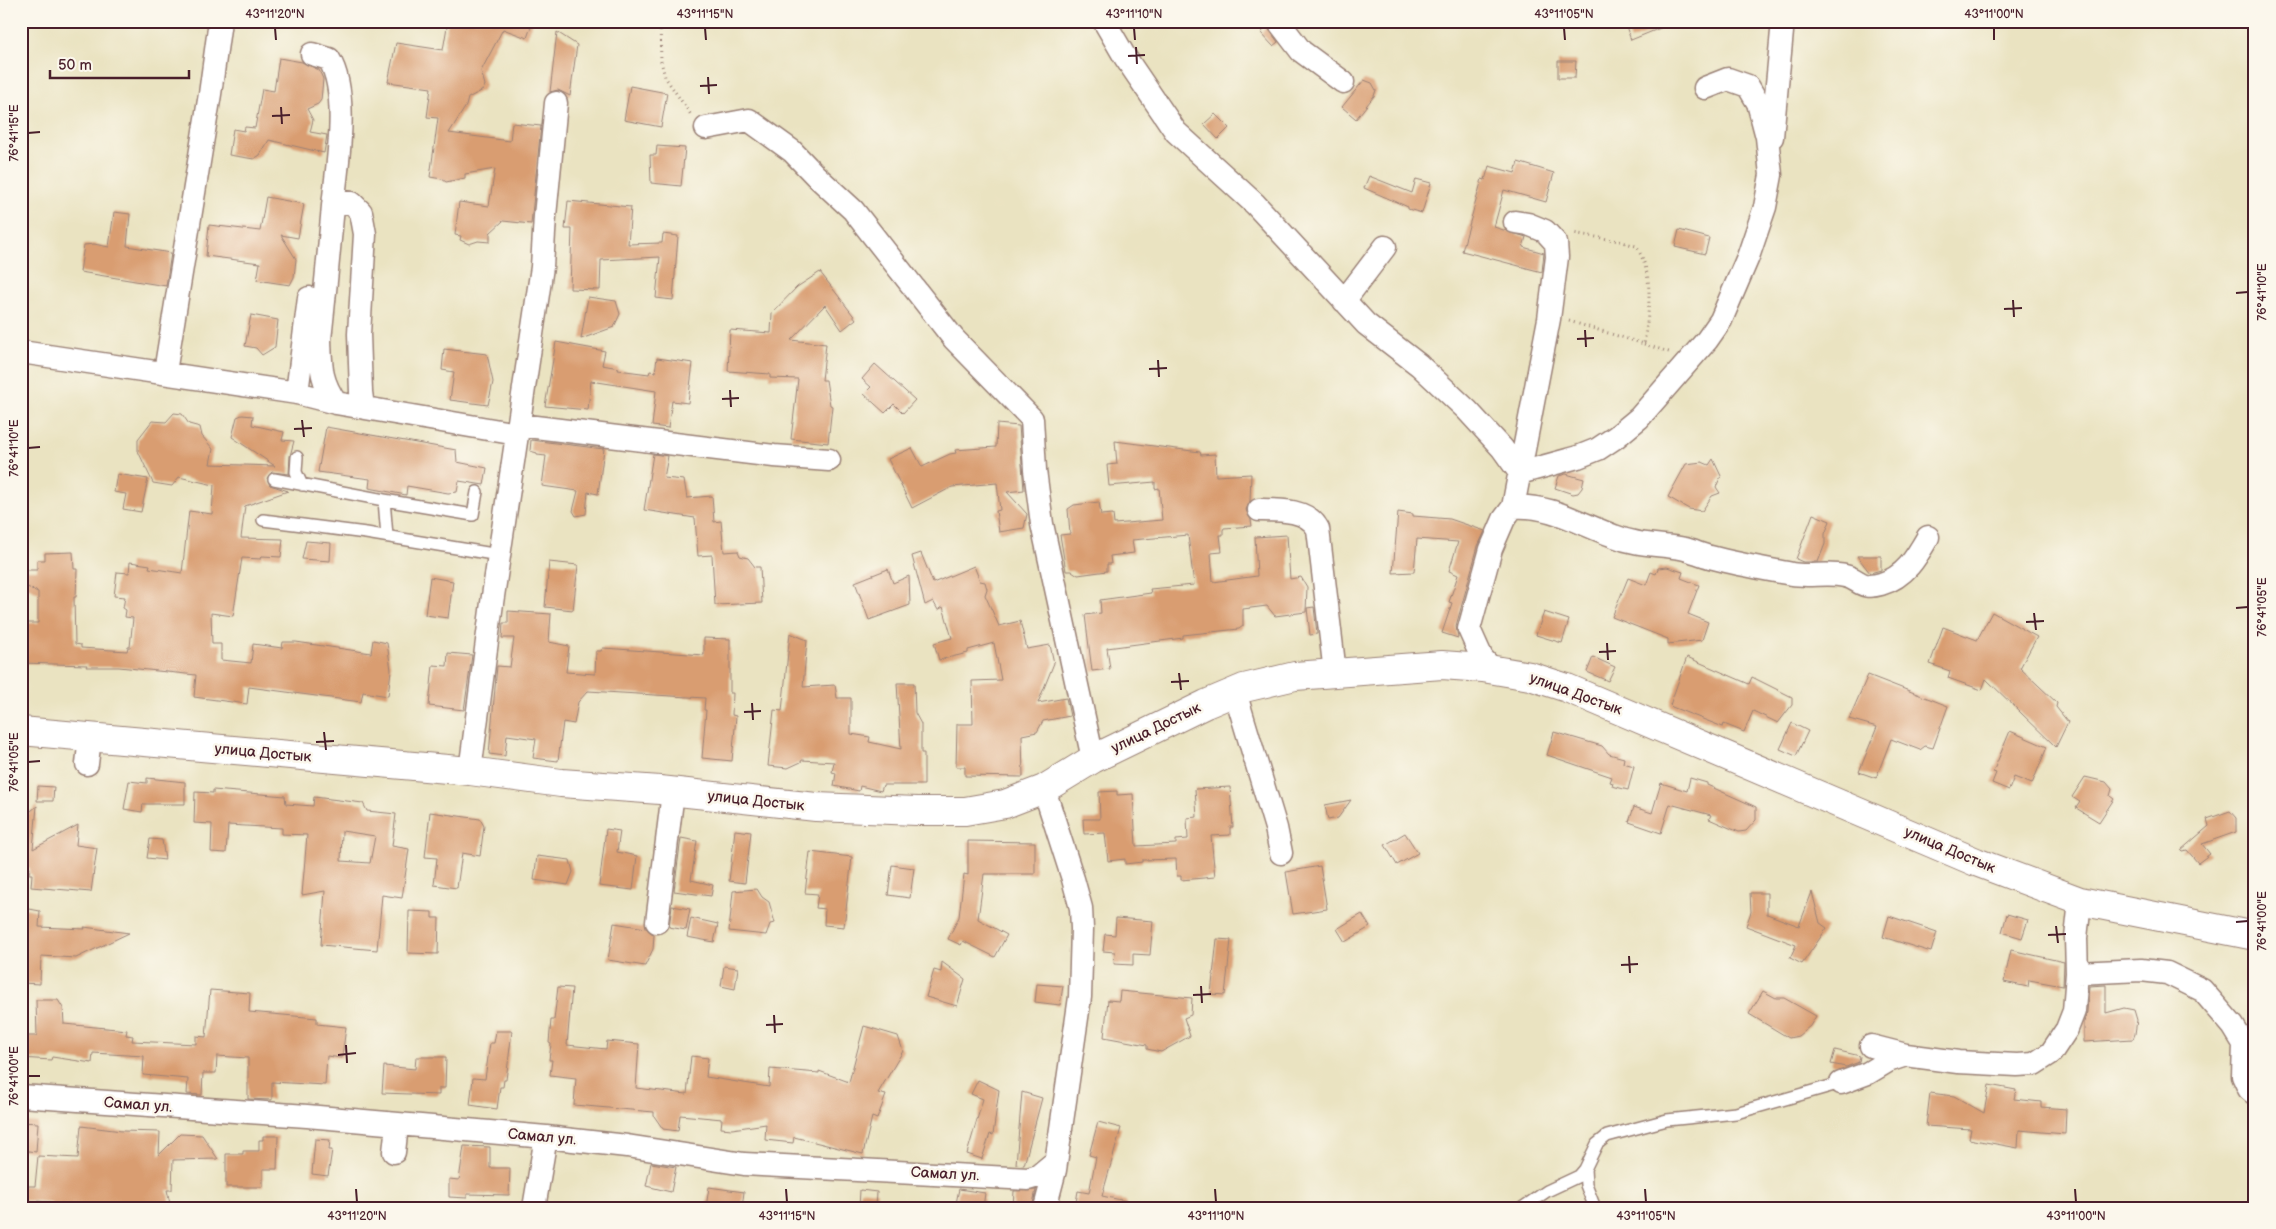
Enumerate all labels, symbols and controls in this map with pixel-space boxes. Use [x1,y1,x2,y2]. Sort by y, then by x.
text: 43°11'20"N [245,7,305,22]
text: 43°11'15"N [677,7,734,22]
text: 43°11'10"N [1105,7,1163,22]
text: 43°11'05"N [1534,7,1594,22]
text: 43°11'00"N [1964,7,2024,22]
scale bar [50,48,189,80]
text: 50 m [58,56,92,75]
text: 76°41'15"E [7,104,22,162]
text: 76°41'10"E [2255,263,2270,321]
text: 76°41'10"E [7,419,22,477]
text: 76°41'05"E [2255,577,2270,637]
street label: улица Достык [1527,668,1625,720]
street label: улица Достык [1108,698,1204,758]
text: 76°41'05"E [7,732,22,792]
street label: улица Достык [214,739,312,767]
street label: улица Достык [707,786,805,816]
street label: улица Достык [1902,822,1998,878]
text: 76°41'00"E [2255,891,2270,951]
text: 76°41'00"E [7,1046,22,1106]
street label: Самал ул. [103,1093,173,1117]
street label: Самал ул. [507,1125,577,1149]
street label: Самал ул. [910,1163,980,1185]
text: 43°11'20"N [327,1209,387,1224]
text: 43°11'15"N [759,1209,816,1224]
text: 43°11'10"N [1187,1209,1245,1224]
text: 43°11'05"N [1616,1209,1676,1224]
text: 43°11'00"N [2046,1209,2106,1224]

